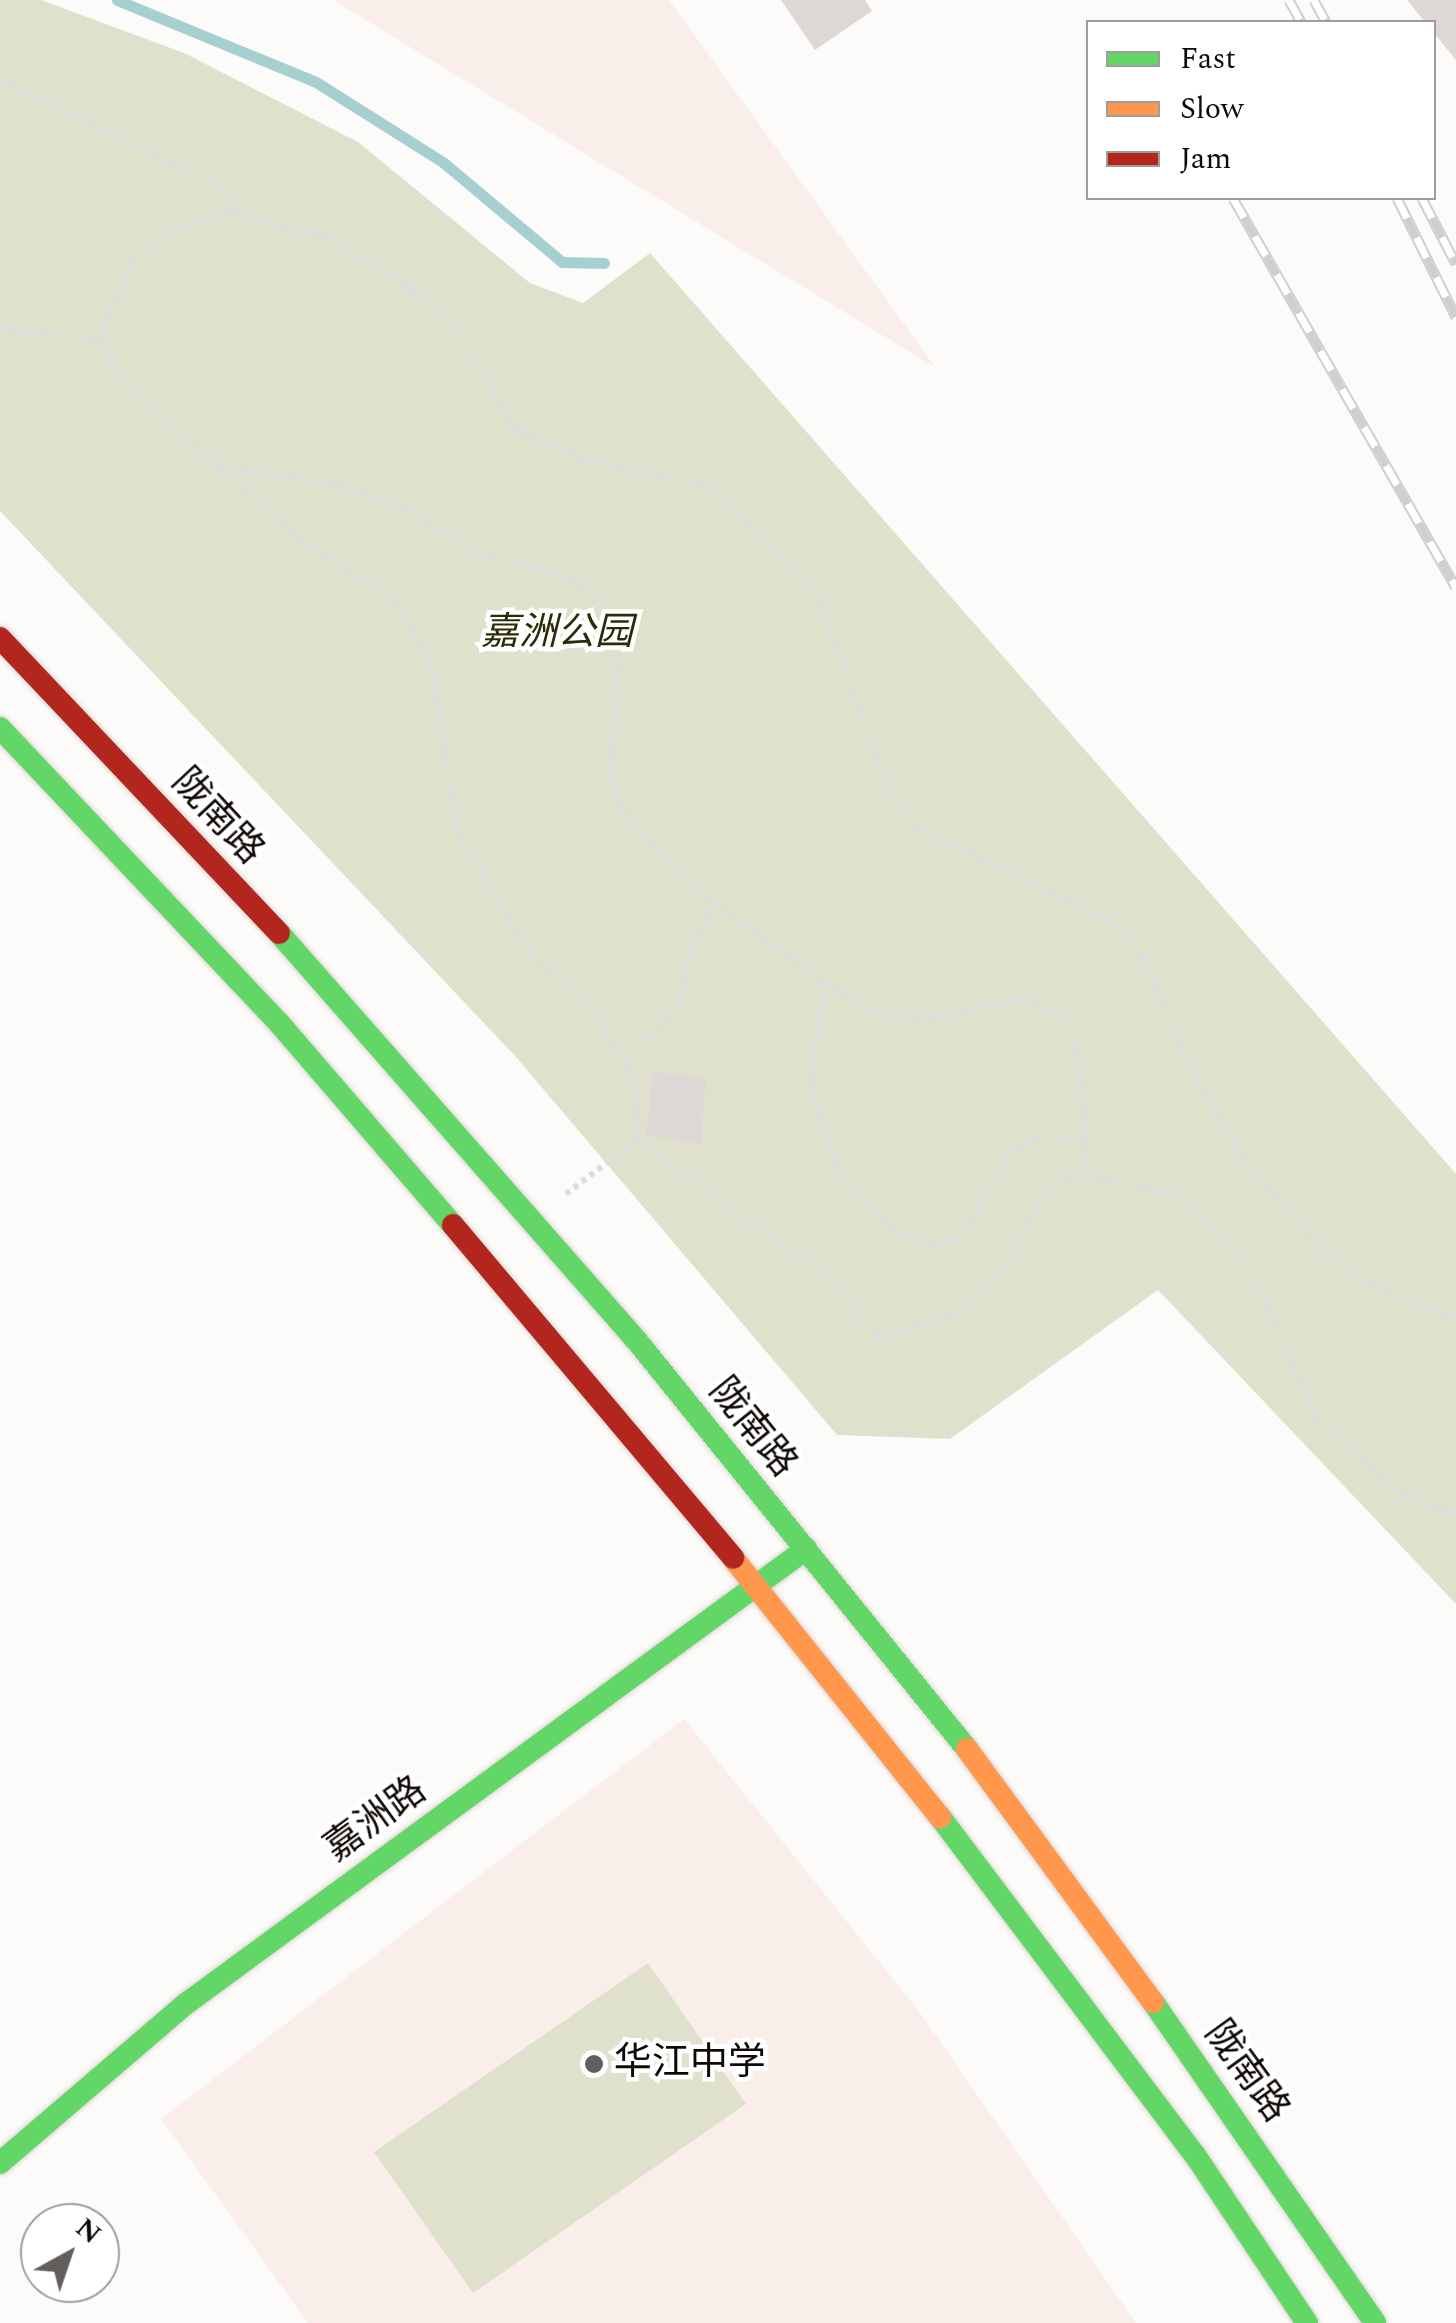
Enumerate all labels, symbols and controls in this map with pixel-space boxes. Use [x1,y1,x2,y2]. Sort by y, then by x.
legend [1086,20,1436,200]
text: Fast [1180,36,1236,82]
text: Slow [1180,86,1244,132]
text: Jam [1180,136,1231,182]
park label: 嘉洲公园 [481,611,633,657]
street label: 陇南路 [161,760,273,874]
street label: 陇南路 [698,1369,806,1487]
street label: 嘉洲路 [316,1768,436,1872]
street label: 陇南路 [1194,2012,1298,2132]
place label: 华江中学 [614,2041,766,2087]
marker: 华江中学 [583,2053,605,2075]
north arrow [20,2203,120,2303]
text: N [66,2207,111,2255]

